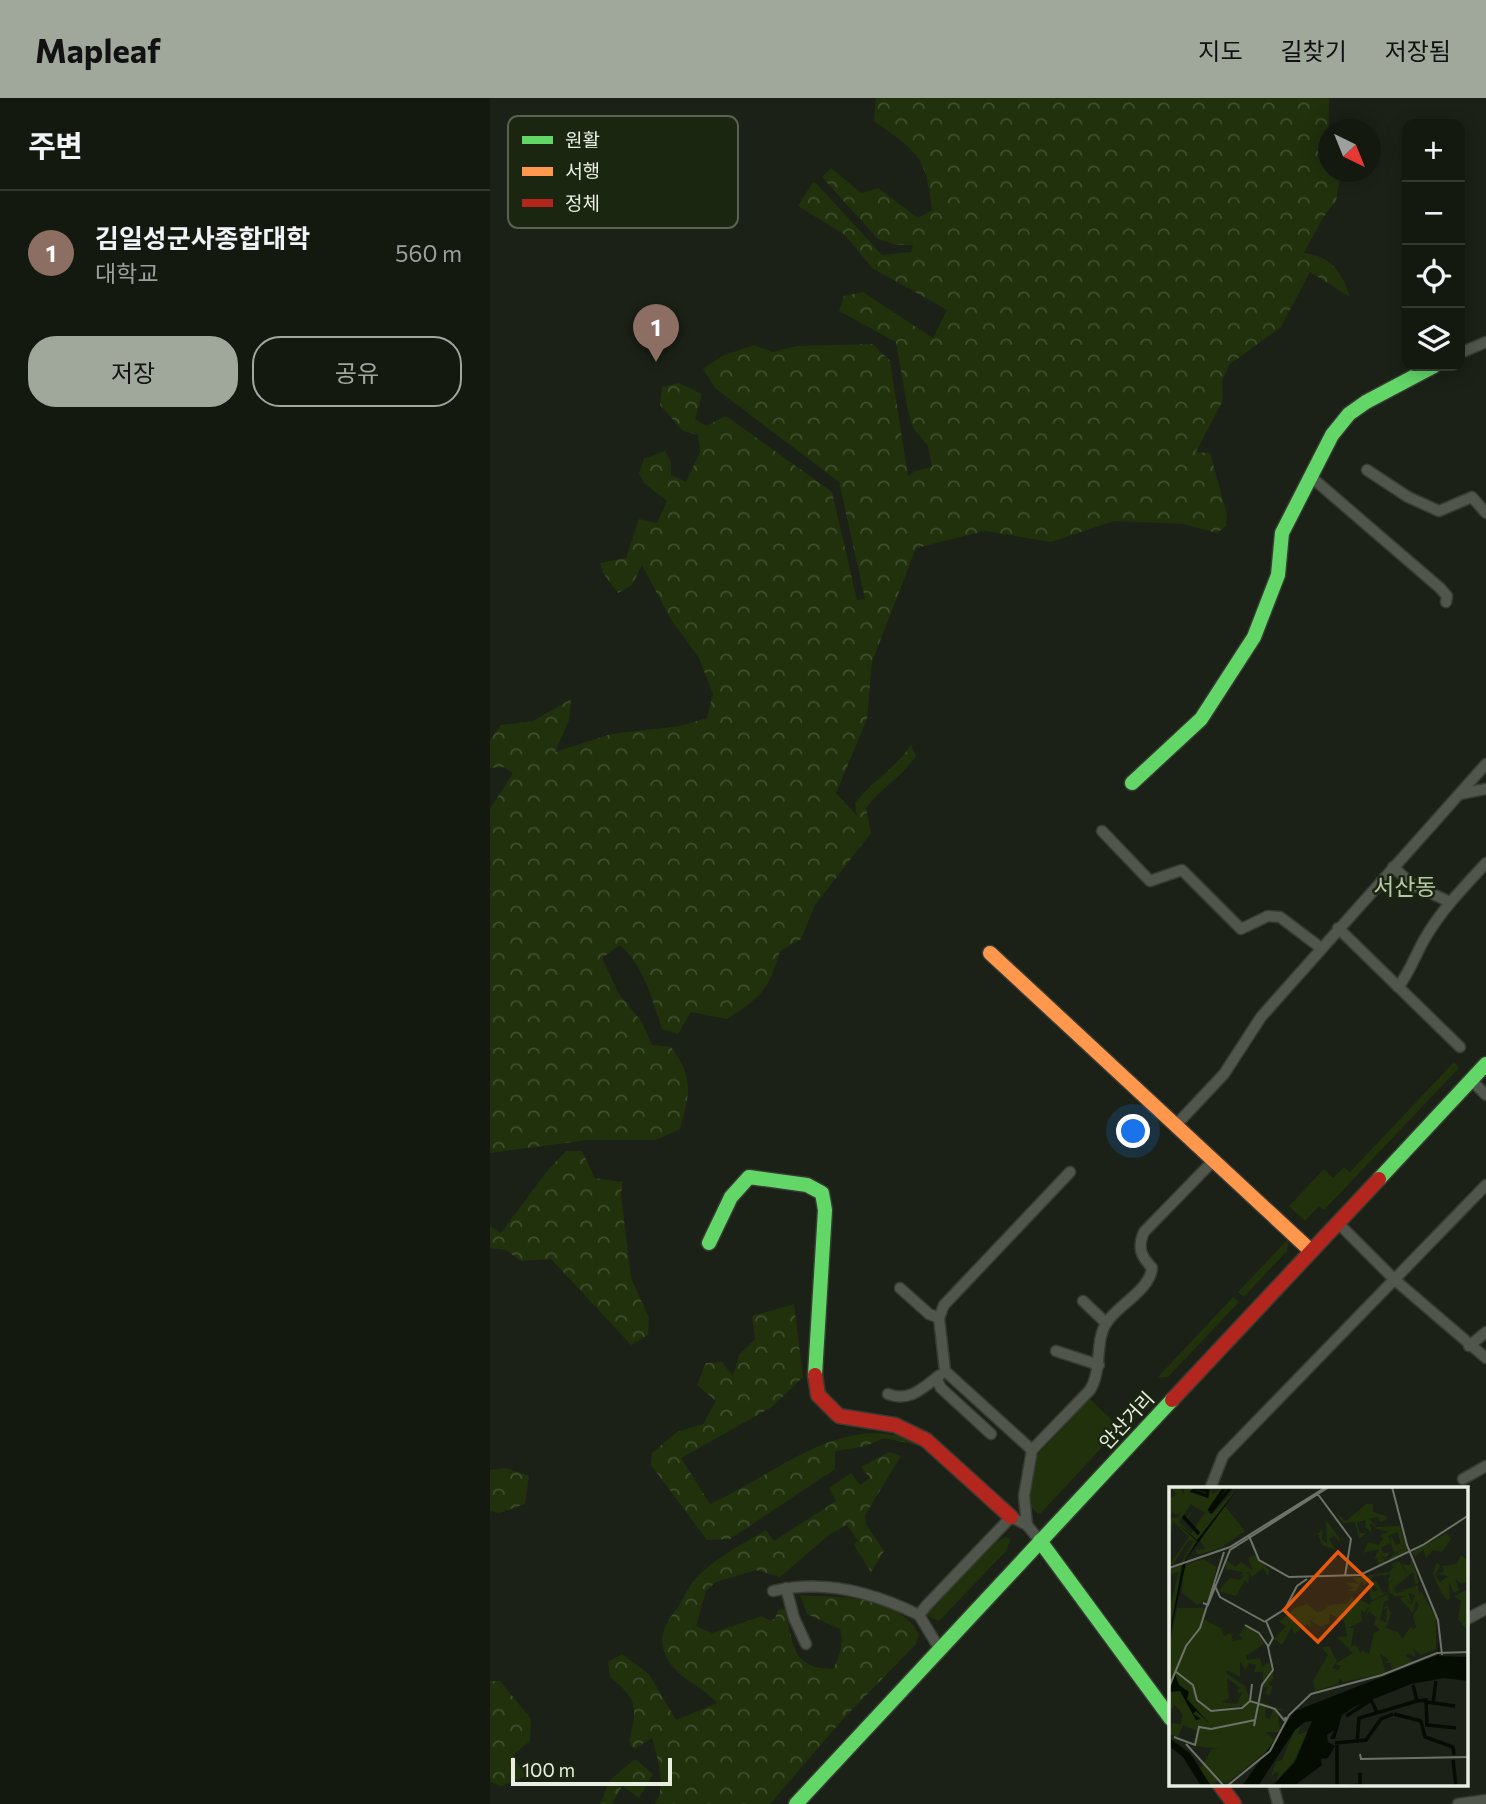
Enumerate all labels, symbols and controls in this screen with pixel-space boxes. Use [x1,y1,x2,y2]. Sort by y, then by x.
text: Mapleaf [35,29,161,70]
text: 지도 [1198,36,1243,65]
text: 길찾기 [1281,36,1347,65]
text: 저장됨 [1385,36,1451,65]
legend [508,116,738,228]
north arrow [1318,119,1381,182]
map controls [1402,119,1465,371]
button: + [1402,119,1465,182]
text: 주변 [28,126,83,163]
text: 원활 [565,128,600,151]
text: 서행 [565,159,600,182]
button: − [1402,182,1465,245]
text: 정체 [565,191,600,214]
text: 김일성군사종합대학 [95,222,310,253]
text: 1 [46,239,56,267]
text: 560 m [395,239,462,267]
button: locate [1402,245,1465,308]
text: 대학교 [95,259,158,287]
pin: 1 [633,304,679,362]
button: layers [1402,308,1465,371]
button: 저장 [28,336,238,407]
button: 공유 [252,336,462,407]
district label: 서산동 [1373,872,1437,900]
your location [1116,1114,1150,1148]
street label: 안산거리 [1094,1387,1158,1453]
inset map [1169,1487,1468,1786]
scale bar [511,1755,672,1787]
text: 100 m [522,1758,575,1781]

